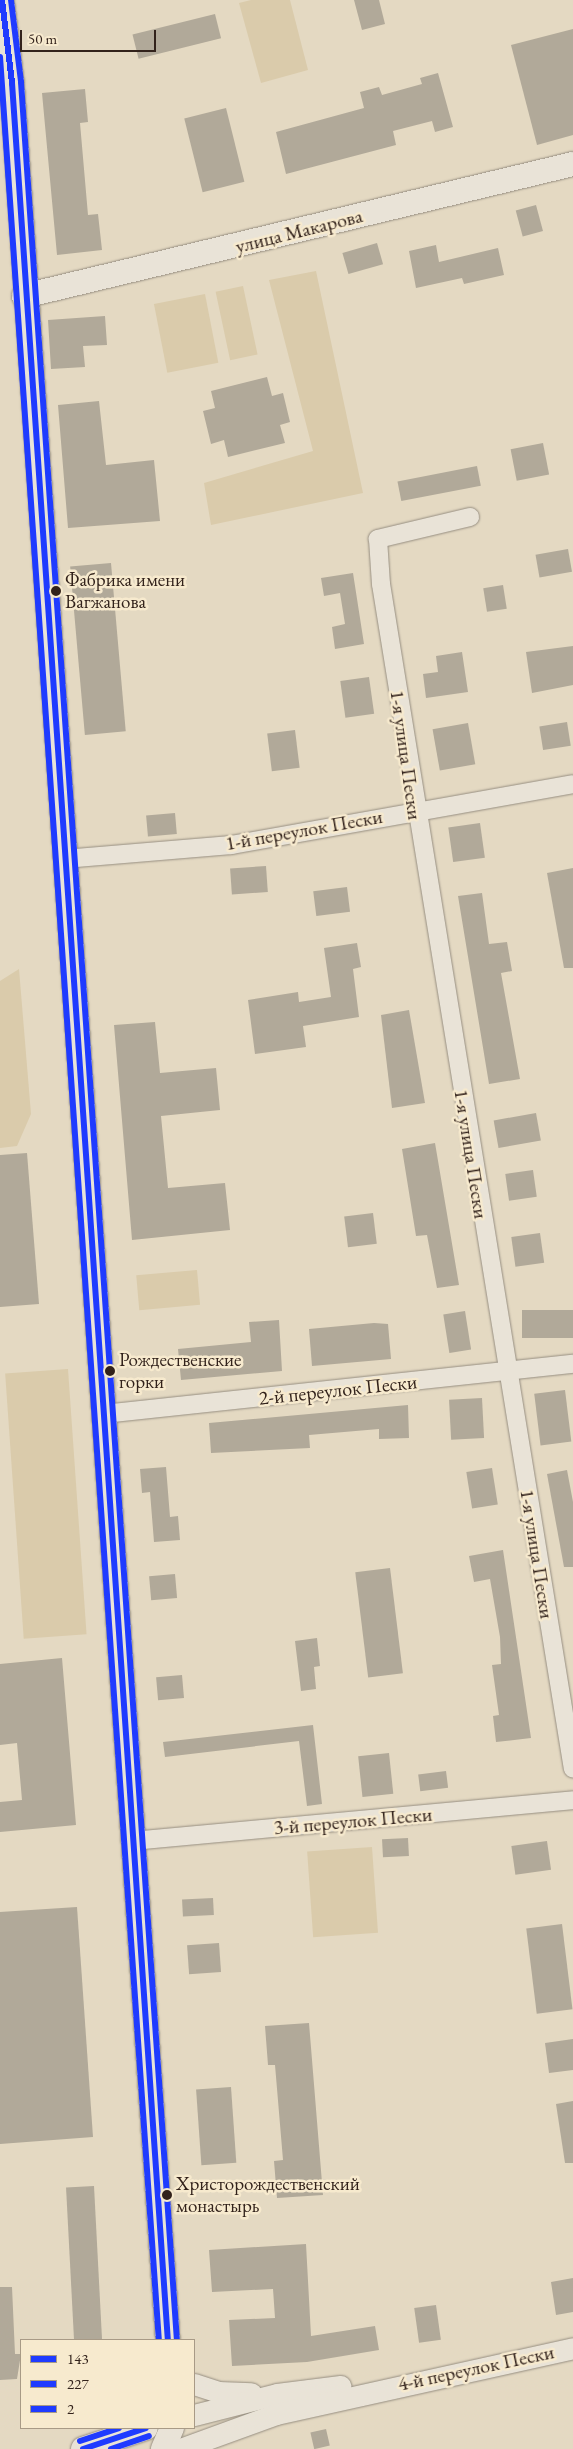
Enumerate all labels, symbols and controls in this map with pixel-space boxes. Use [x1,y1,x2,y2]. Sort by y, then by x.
scale bar [22,20,159,52]
text: 50 m [28,29,57,48]
street label: улица Макарова [233,204,365,258]
place label: Фабрика имени Вагжанова [65,569,185,613]
marker: Фабрика имени Вагжанова [51,586,61,596]
street label: 1-я улица Пески [385,689,427,821]
street label: 1-й переулок Пески [224,804,384,856]
street label: 1-я улица Пески [449,1088,493,1220]
place label: Рождественские горки [119,1349,242,1393]
marker: Рождественские горки [105,1366,115,1376]
street label: 2-й переулок Пески [258,1370,418,1410]
street label: 1-я улица Пески [515,1488,559,1620]
street label: 3-й переулок Пески [273,1802,433,1840]
place label: Христорождественский монастырь [176,2173,360,2217]
marker: Христорождественский монастырь [162,2190,172,2200]
legend [20,2339,195,2429]
street label: 4-й переулок Пески [396,2340,556,2396]
text: 143 [67,2349,89,2368]
text: 227 [67,2374,89,2393]
text: 2 [67,2399,74,2418]

